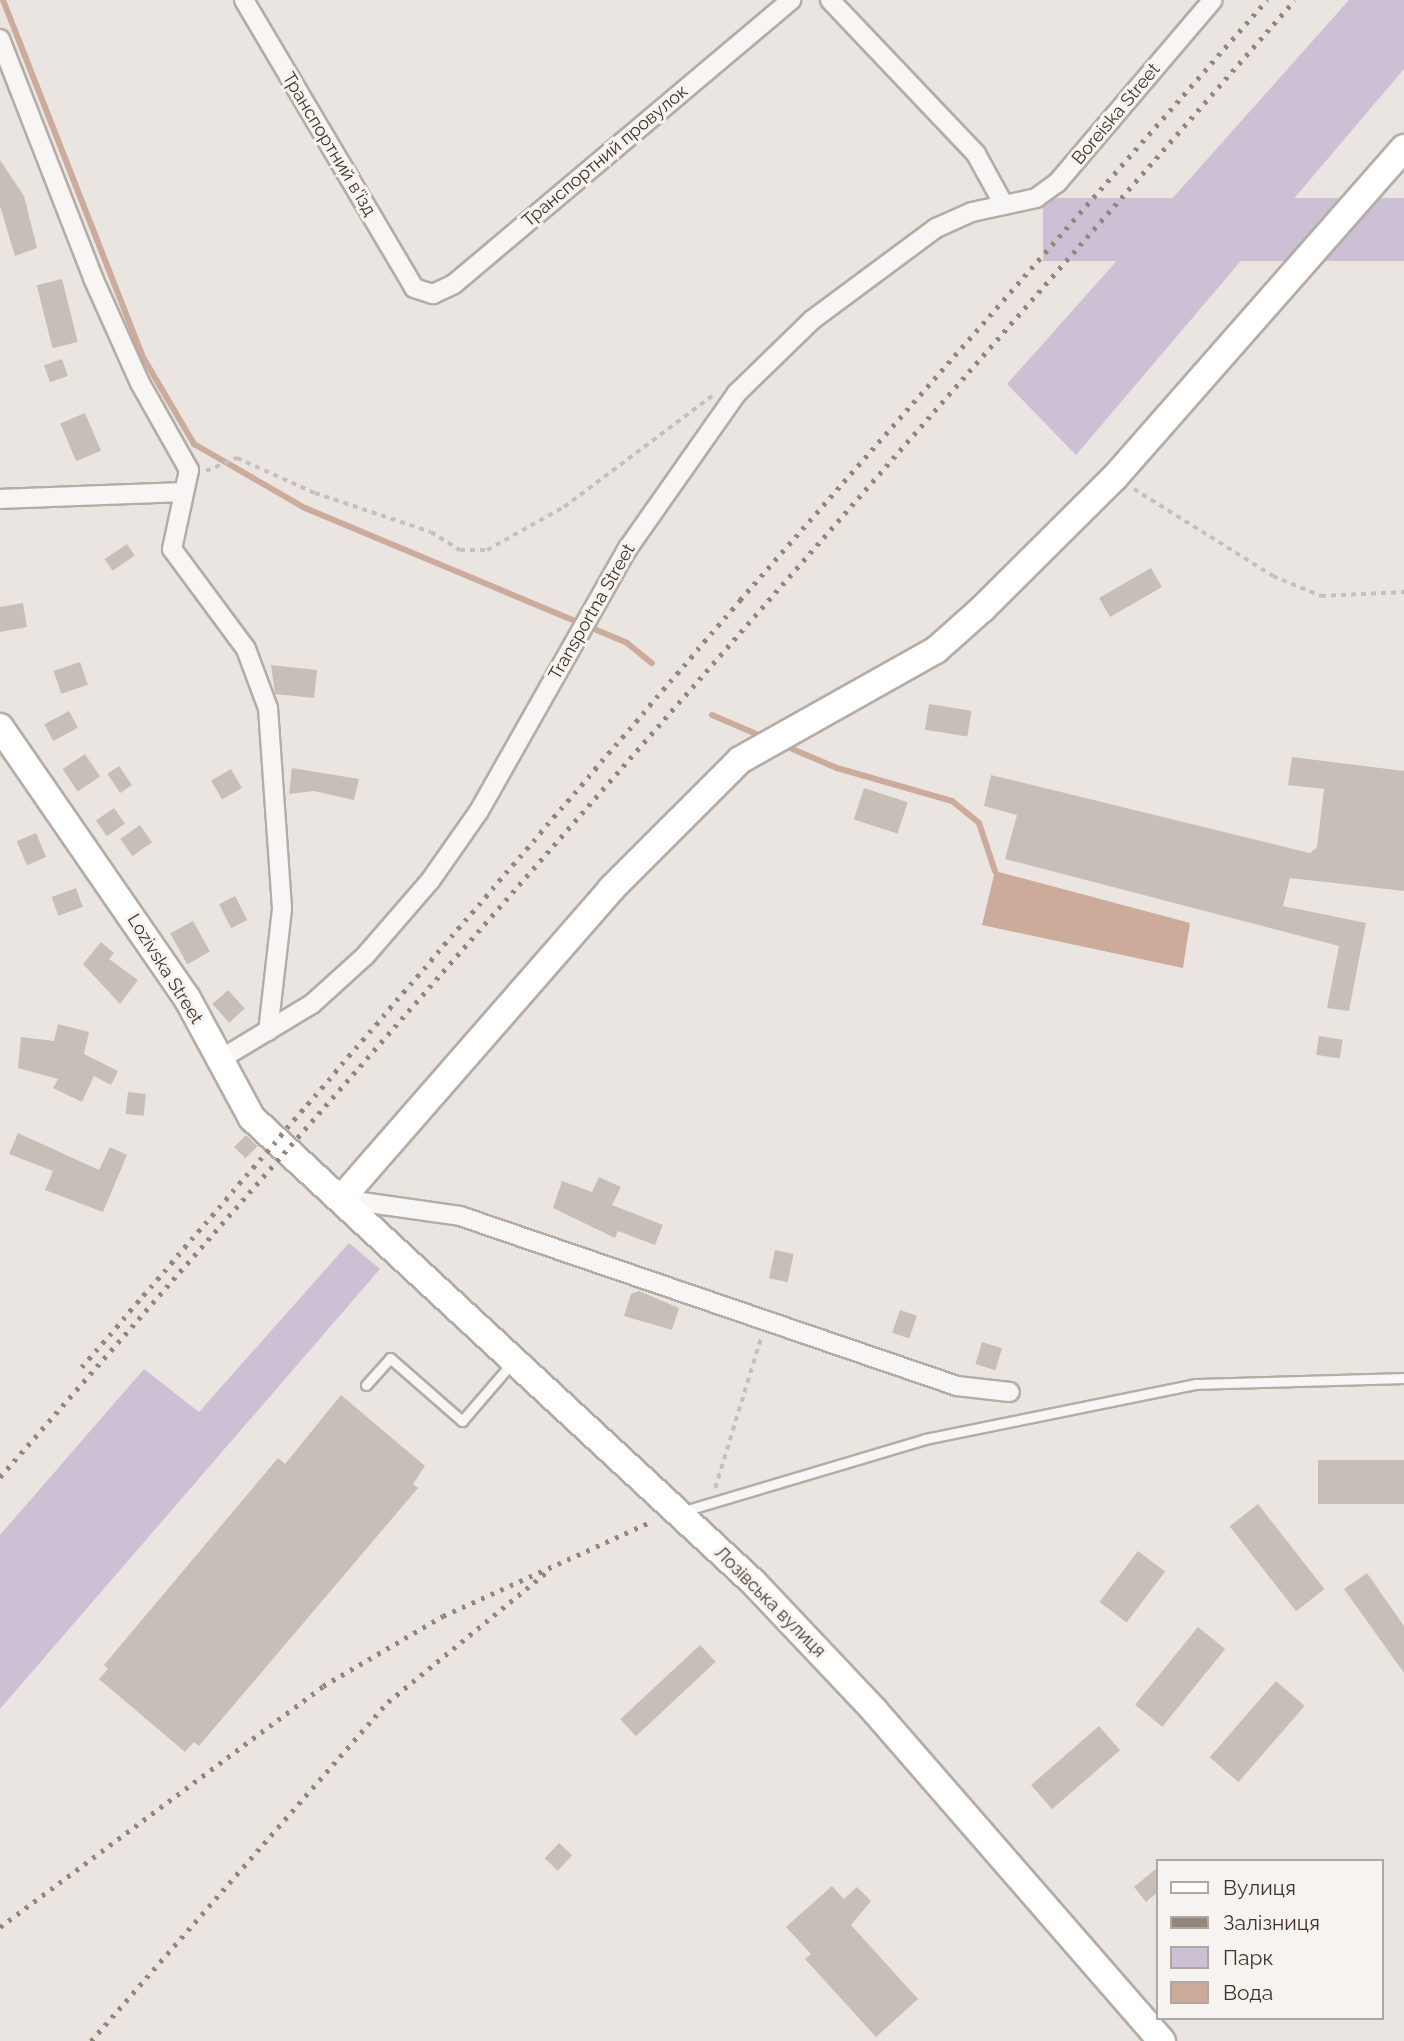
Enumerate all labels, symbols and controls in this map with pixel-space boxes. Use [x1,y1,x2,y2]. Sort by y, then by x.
street label: Boreiska Street [1067,59,1165,169]
street label: Транспортний в'їзд [278,68,380,220]
street label: Транспортний провулок [518,80,692,232]
street label: Transportna Street [544,540,640,684]
street label: Lozivska Street [123,910,207,1028]
street label: Лозівська вулиця [710,1542,830,1662]
legend [1156,1859,1383,2020]
text: Вулиця [1223,1875,1296,1900]
text: Залізниця [1223,1910,1320,1935]
text: Парк [1223,1945,1273,1970]
text: Вода [1223,1980,1273,2005]

